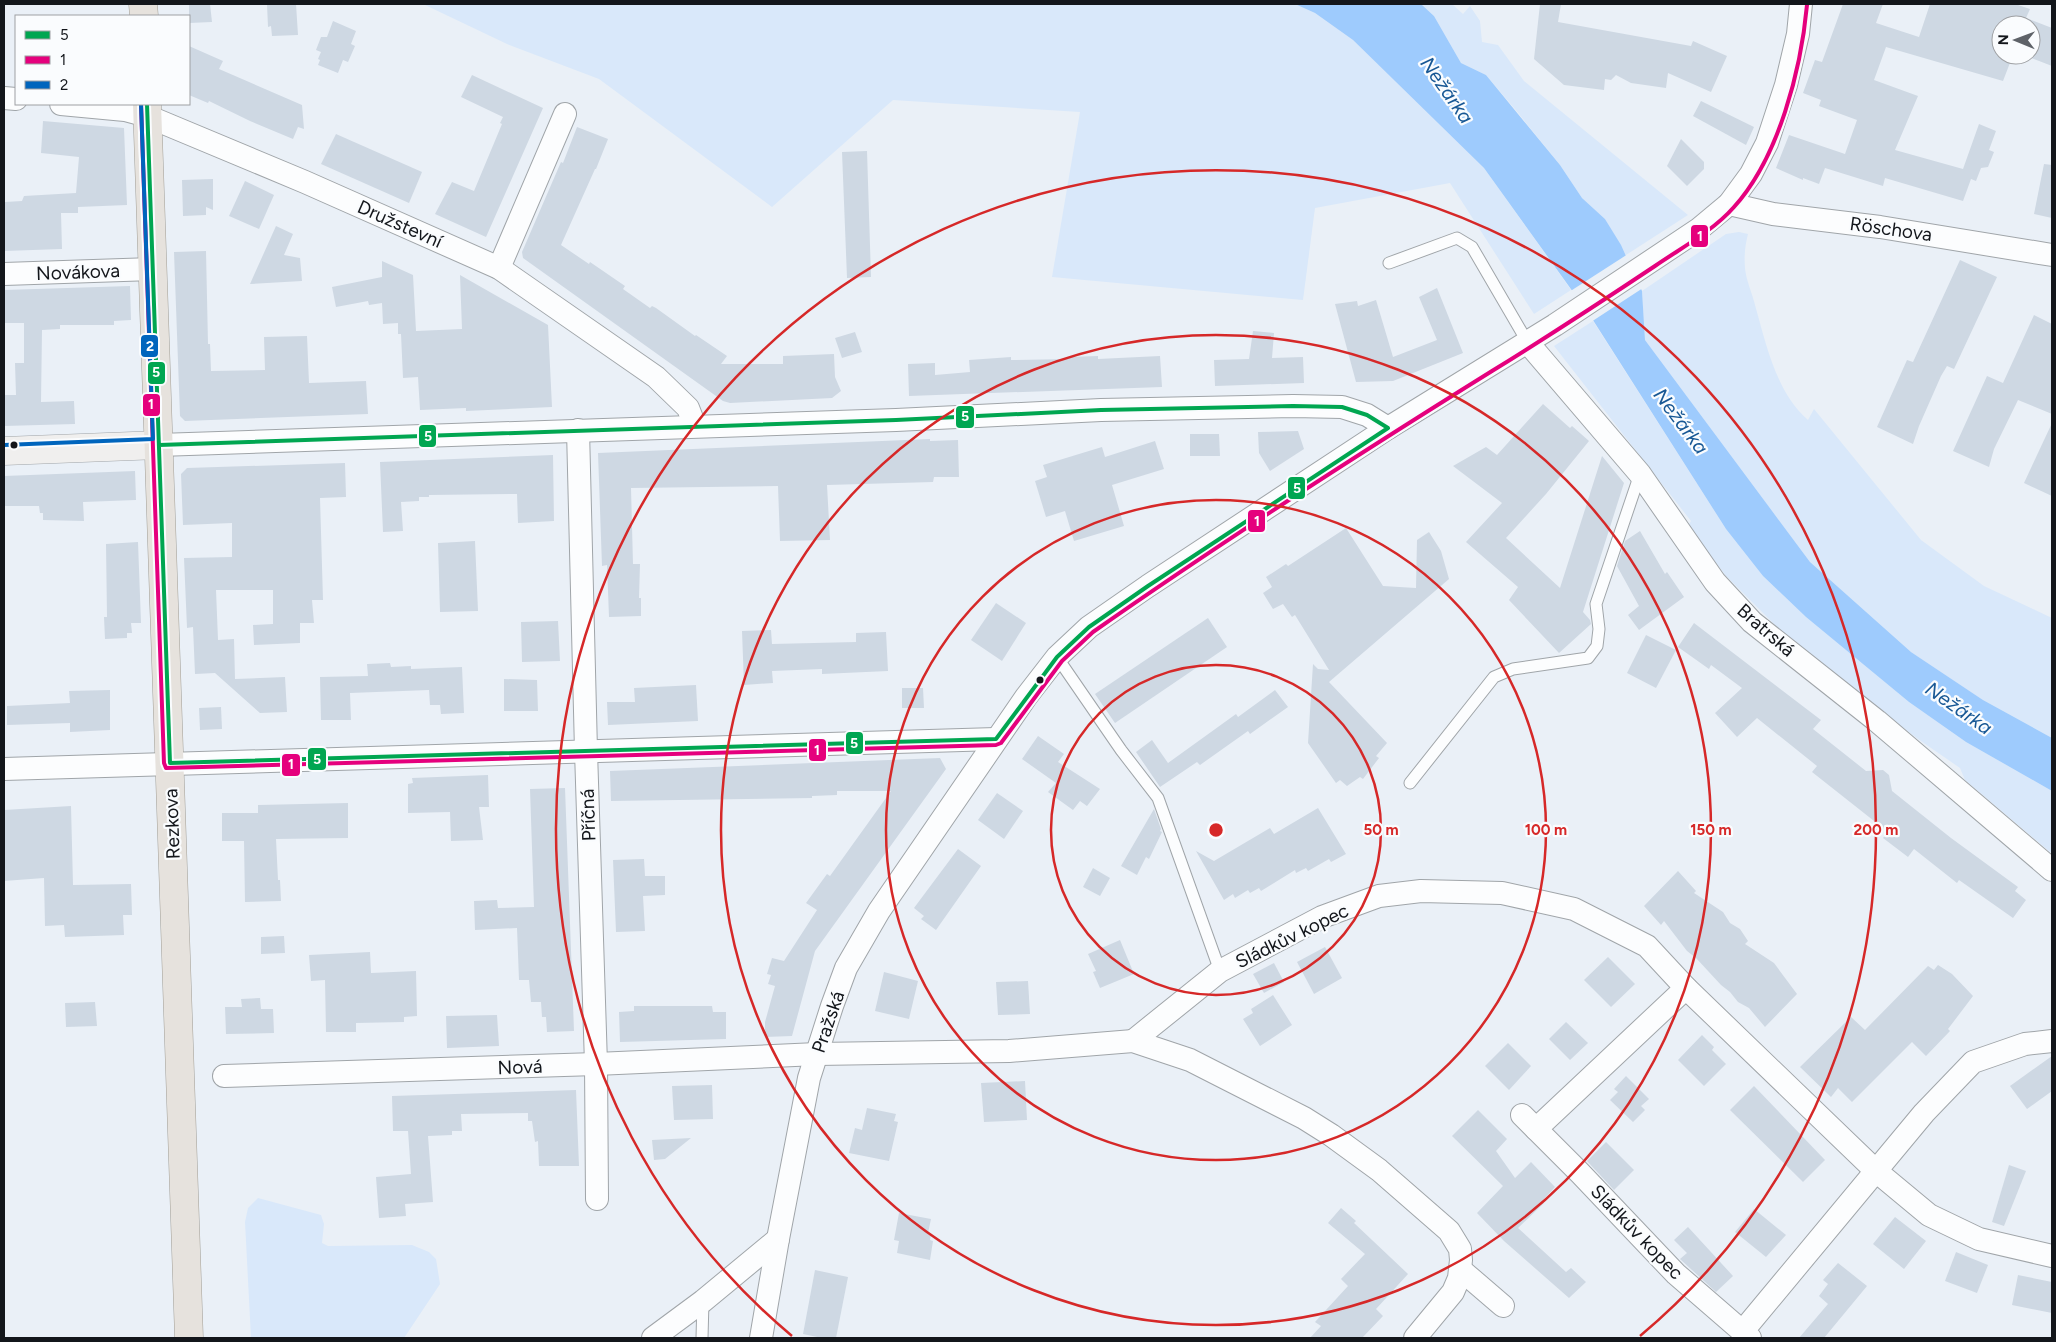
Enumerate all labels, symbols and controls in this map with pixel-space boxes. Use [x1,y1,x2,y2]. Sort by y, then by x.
legend [15,15,190,105]
north arrow [1991,15,2041,65]
text: 5 [60,26,69,44]
text: N [1995,34,2012,45]
text: 1 [60,51,66,69]
water label: Nežárka [1415,52,1479,128]
text: 2 [60,76,68,94]
street label: Družstevní [354,195,447,254]
street label: Röschova [1848,212,1934,246]
line badge: 1 [1690,224,1709,248]
text: 1 [1697,228,1703,245]
street label: Novákova [36,259,120,285]
line badge: 2 [140,334,159,358]
text: 2 [146,338,154,355]
line badge: 5 [147,361,166,385]
text: 5 [152,364,160,381]
water label: Nežárka [1649,383,1714,459]
line badge: 1 [142,393,161,417]
text: 1 [148,396,154,413]
line badge: 5 [955,405,975,429]
text: 5 [961,408,969,425]
line badge: 5 [418,424,437,448]
text: 5 [424,428,432,445]
unlabelled marker [9,440,19,450]
line badge: 5 [1287,476,1306,500]
text: 5 [1293,480,1301,497]
line badge: 1 [1247,509,1266,533]
text: 1 [1254,513,1260,530]
street label: Bratrská [1732,599,1800,661]
unlabelled marker [1035,675,1045,685]
water label: Nežárka [1921,676,1997,740]
line badge: 5 [845,731,864,755]
text: 5 [850,735,858,752]
line badge: 1 [808,738,827,762]
text: 1 [814,742,820,759]
line badge: 5 [307,747,327,771]
text: 5 [313,751,321,768]
line badge: 1 [281,753,301,777]
text: 1 [288,756,294,773]
street label: Rezkova [159,788,185,860]
street label: Příčná [576,788,600,842]
centre of rings [1207,821,1225,839]
text: 50 m [1363,821,1399,839]
text: 100 m [1525,821,1567,839]
text: 150 m [1690,821,1732,839]
text: 200 m [1854,821,1898,839]
street label: Sládkův kopec [1232,899,1352,973]
street label: Pražská [807,988,849,1056]
street label: Nová [497,1055,543,1079]
street label: Sládkův kopec [1586,1180,1688,1284]

